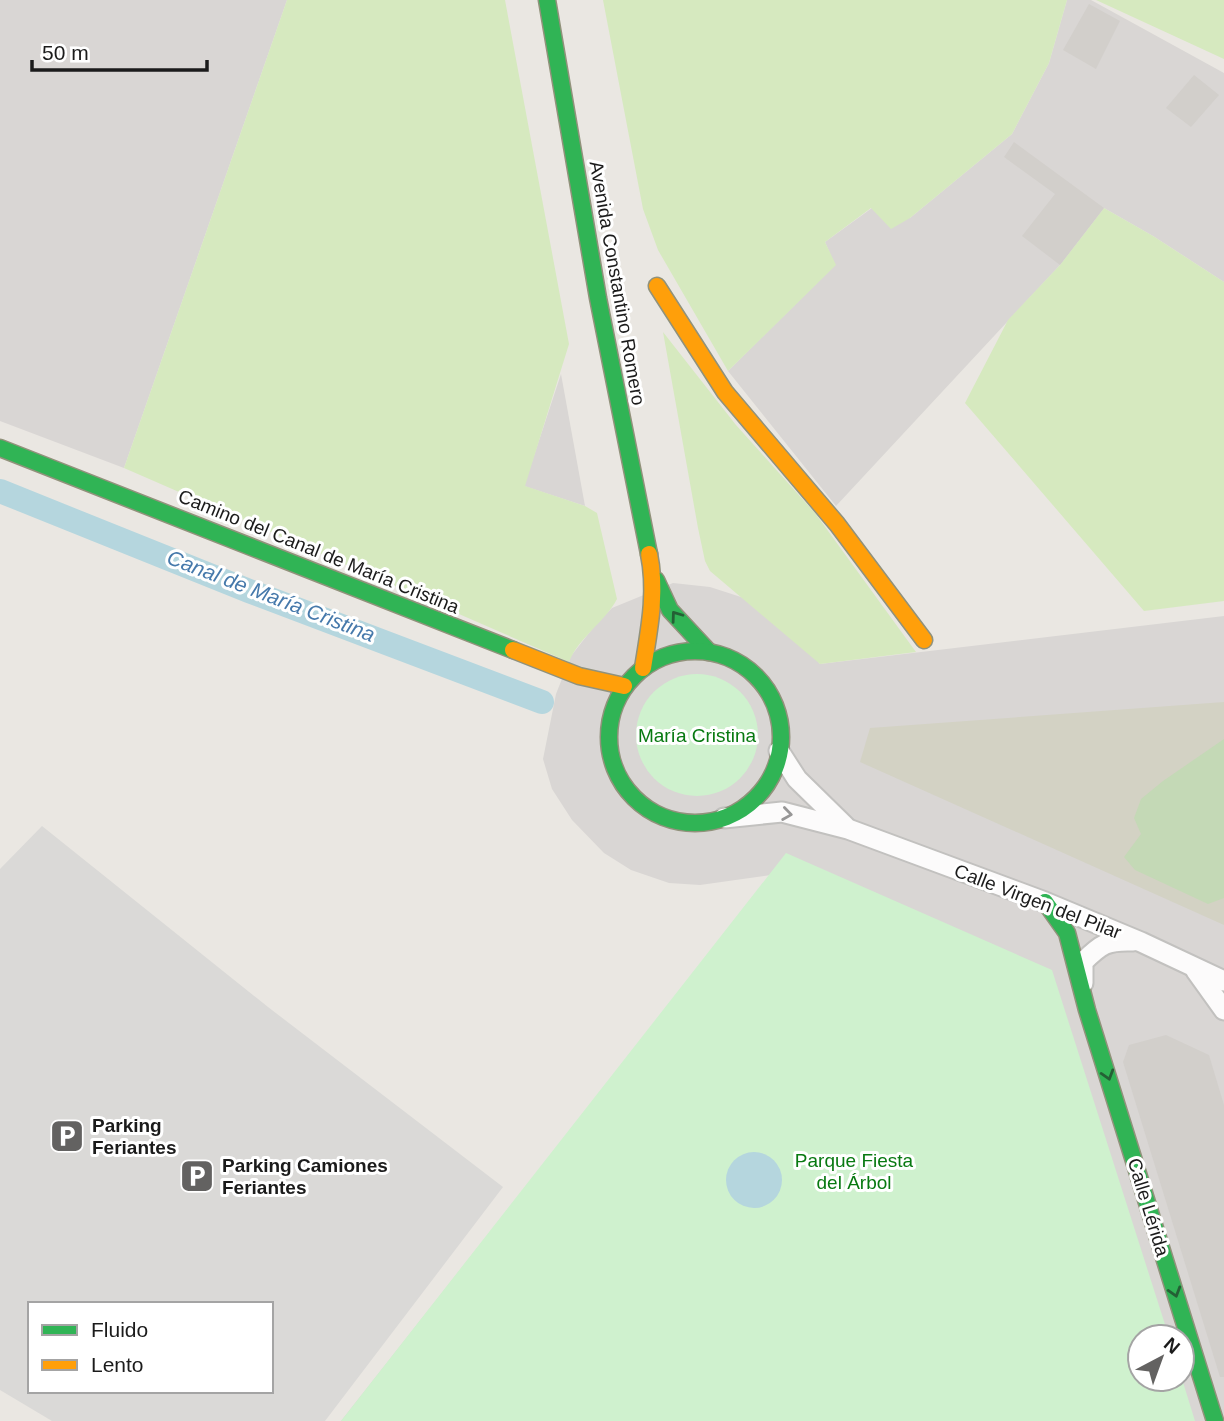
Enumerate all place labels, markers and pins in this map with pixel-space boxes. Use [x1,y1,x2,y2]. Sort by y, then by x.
place label: Parking Feriantes [92,1115,176,1158]
parking icon: Parking Feriantes [48,1117,86,1155]
place label: Parking Camiones Feriantes [222,1155,388,1198]
parking icon: Parking Camiones Feriantes [178,1157,216,1195]

